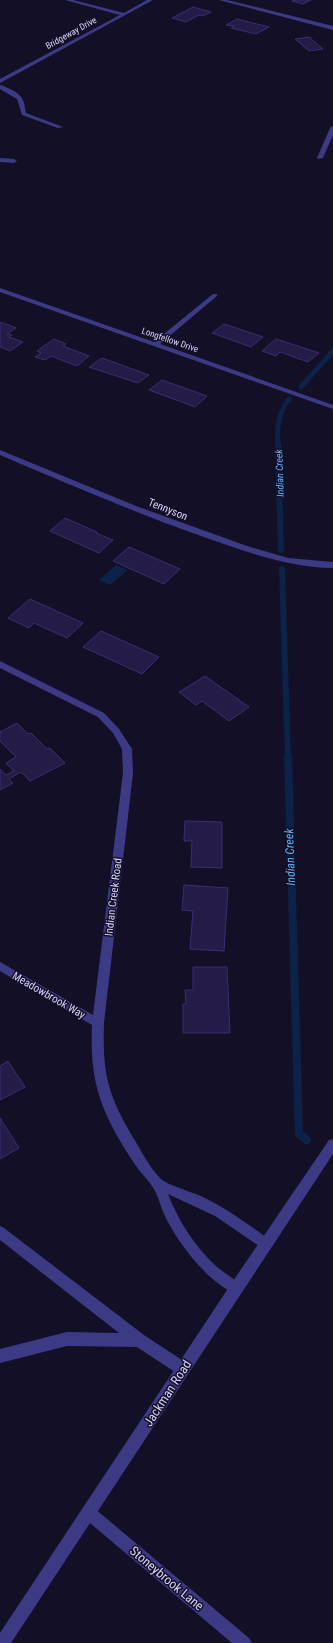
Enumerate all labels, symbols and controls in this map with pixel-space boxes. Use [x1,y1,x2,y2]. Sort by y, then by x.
street label: Bridgeway Drive [44,15,98,51]
street label: Longfellow Drive [140,326,200,354]
water label: Indian Creek [273,448,286,497]
street label: Tennyson [146,496,189,523]
water label: Indian Creek [282,827,298,886]
street label: Indian Creek Road [102,857,125,937]
street label: Meadowbrook Way [10,969,88,1022]
street label: Jackman Road [140,1357,194,1429]
street label: Stoneybrook Lane [127,1543,207,1614]

